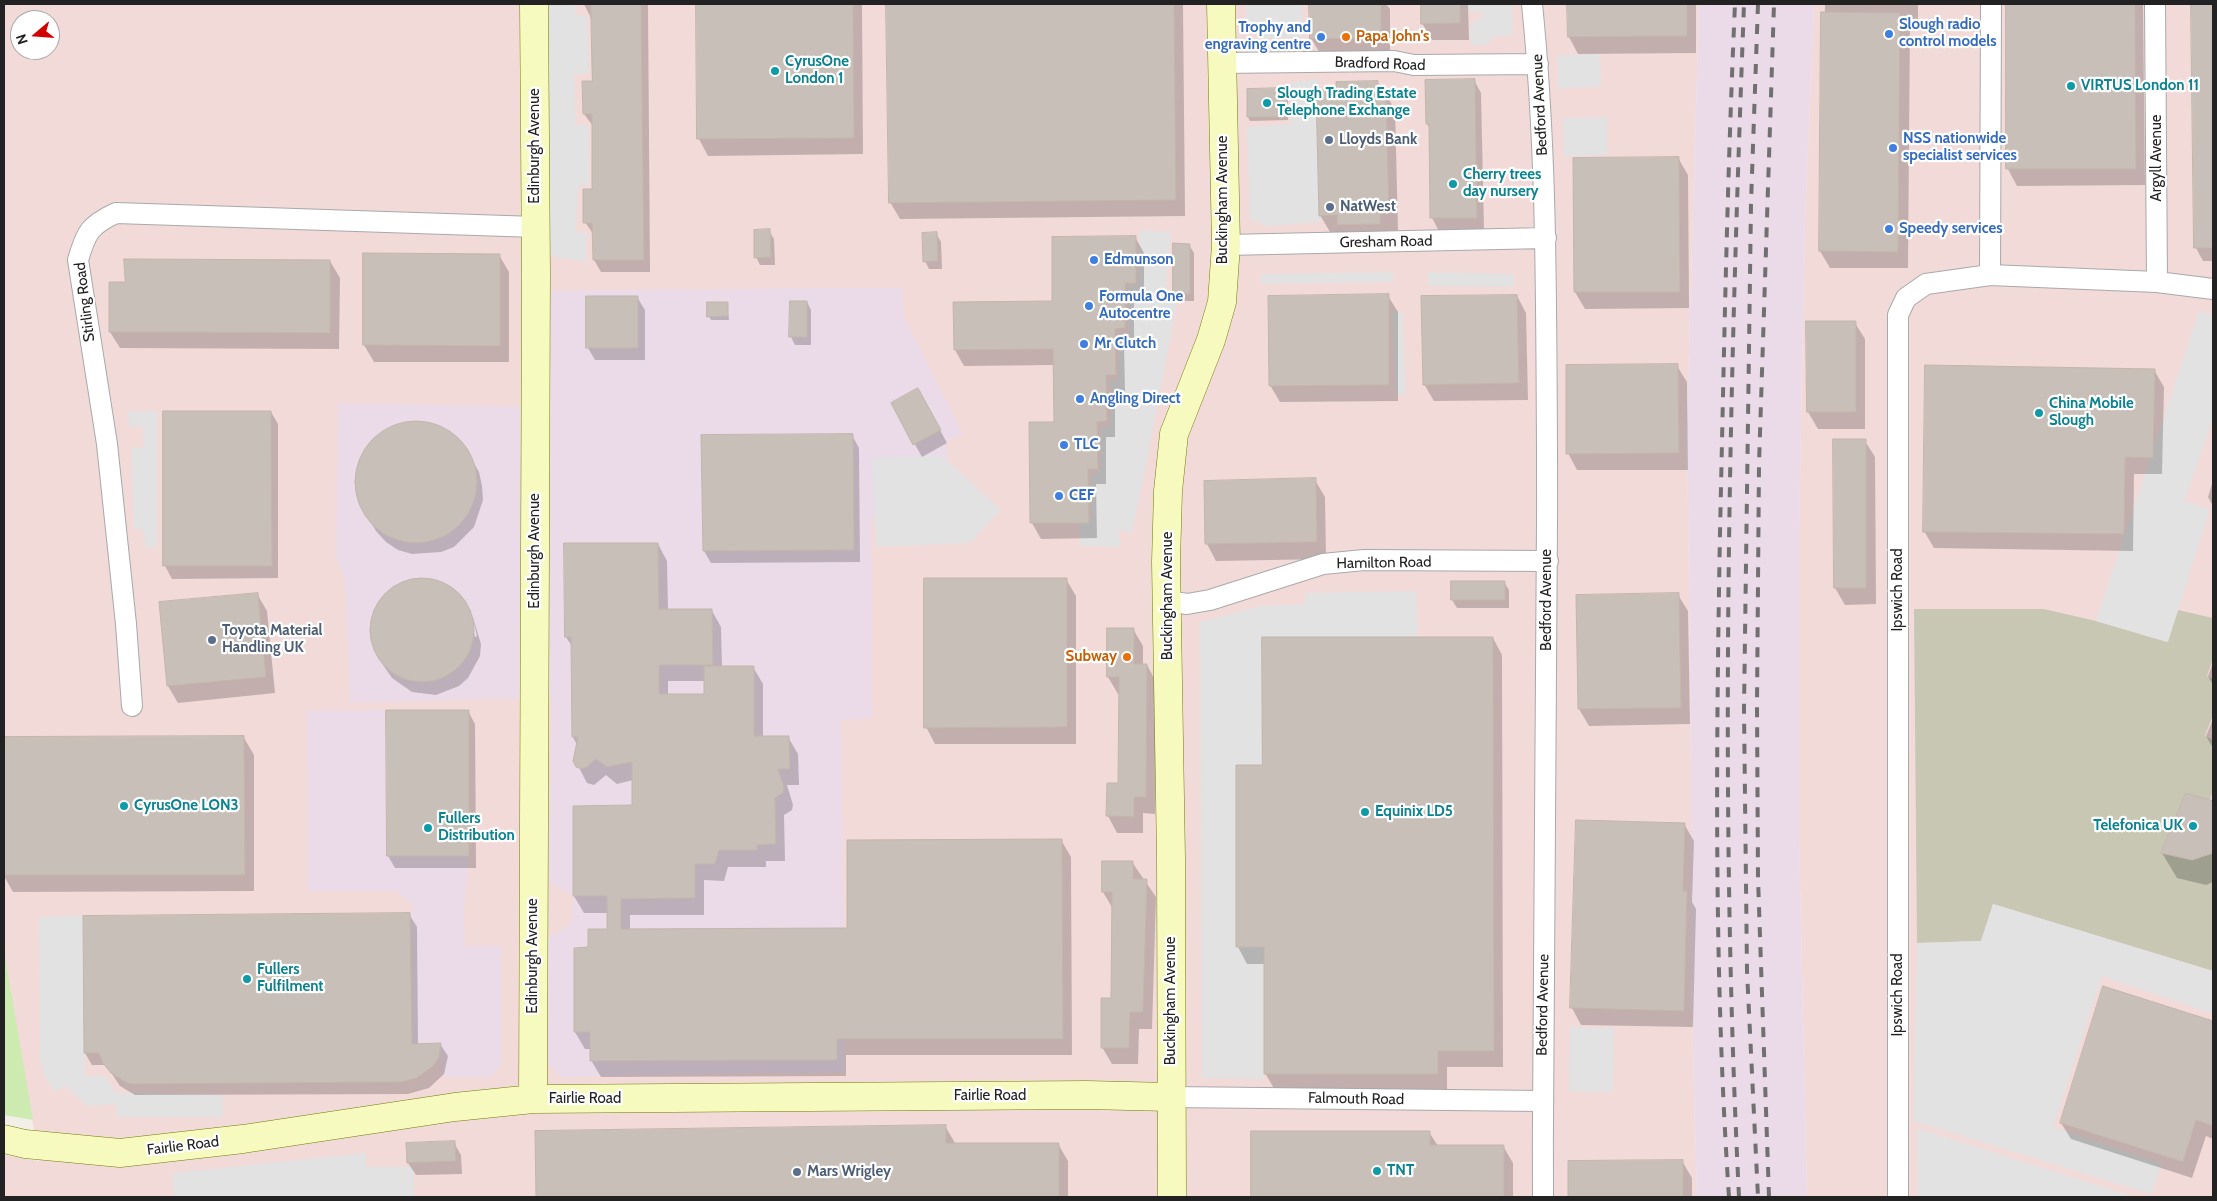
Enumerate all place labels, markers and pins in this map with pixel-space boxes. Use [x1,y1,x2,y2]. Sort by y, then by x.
place label: Slough radio control models [1899,16,1997,51]
place label: Trophy and engraving centre [1205,19,1311,54]
place label: Papa John's [1356,28,1429,46]
marker: Slough radio control models [1883,28,1895,40]
marker: Trophy and engraving centre [1315,31,1327,43]
marker: Papa John's [1340,31,1352,43]
place label: CyrusOne London 1 [785,53,849,88]
marker: CyrusOne London 1 [769,65,781,77]
place label: VIRTUS London 11 [2081,77,2199,95]
marker: VIRTUS London 11 [2065,80,2077,92]
place label: Slough Trading Estate Telephone Exchange [1277,85,1416,120]
marker: Slough Trading Estate Telephone Exchange [1261,97,1273,109]
place label: NSS nationwide specialist services [1903,130,2017,165]
place label: Lloyds Bank [1339,131,1417,149]
marker: Lloyds Bank [1323,134,1335,146]
marker: NSS nationwide specialist services [1887,142,1899,154]
place label: Cherry trees day nursery [1463,166,1541,201]
marker: Cherry trees day nursery [1447,178,1459,190]
place label: NatWest [1340,198,1396,216]
marker: NatWest [1324,201,1336,213]
place label: Speedy services [1899,220,2003,238]
marker: Speedy services [1883,223,1895,235]
place label: Edmunson [1104,251,1174,269]
marker: Edmunson [1088,254,1100,266]
place label: Formula One Autocentre [1099,288,1183,323]
marker: Formula One Autocentre [1083,300,1095,312]
place label: Mr Clutch [1094,335,1156,353]
marker: Mr Clutch [1078,338,1090,350]
place label: Angling Direct [1090,390,1181,408]
marker: Angling Direct [1074,393,1086,405]
place label: China Mobile Slough [2049,395,2134,430]
marker: China Mobile Slough [2033,407,2045,419]
place label: TLC [1074,436,1099,454]
marker: TLC [1058,439,1070,451]
place label: CEF [1069,487,1095,505]
marker: CEF [1053,490,1065,502]
place label: Toyota Material Handling UK [222,622,323,657]
marker: Toyota Material Handling UK [206,634,218,646]
place label: Subway [1066,648,1117,666]
marker: Subway [1121,651,1133,663]
place label: CyrusOne LON3 [134,797,239,815]
marker: CyrusOne LON3 [118,800,130,812]
place label: Equinix LD5 [1375,803,1453,821]
marker: Equinix LD5 [1359,806,1371,818]
place label: Fullers Distribution [438,810,515,845]
place label: Telefonica UK [2093,817,2183,835]
marker: Telefonica UK [2187,820,2199,832]
marker: Fullers Distribution [422,822,434,834]
place label: Fullers Fulfilment [257,961,324,996]
marker: Fullers Fulfilment [241,973,253,985]
place label: TNT [1387,1162,1414,1180]
place label: Mars Wrigley [807,1163,891,1181]
marker: TNT [1371,1165,1383,1177]
marker: Mars Wrigley [791,1166,803,1178]

